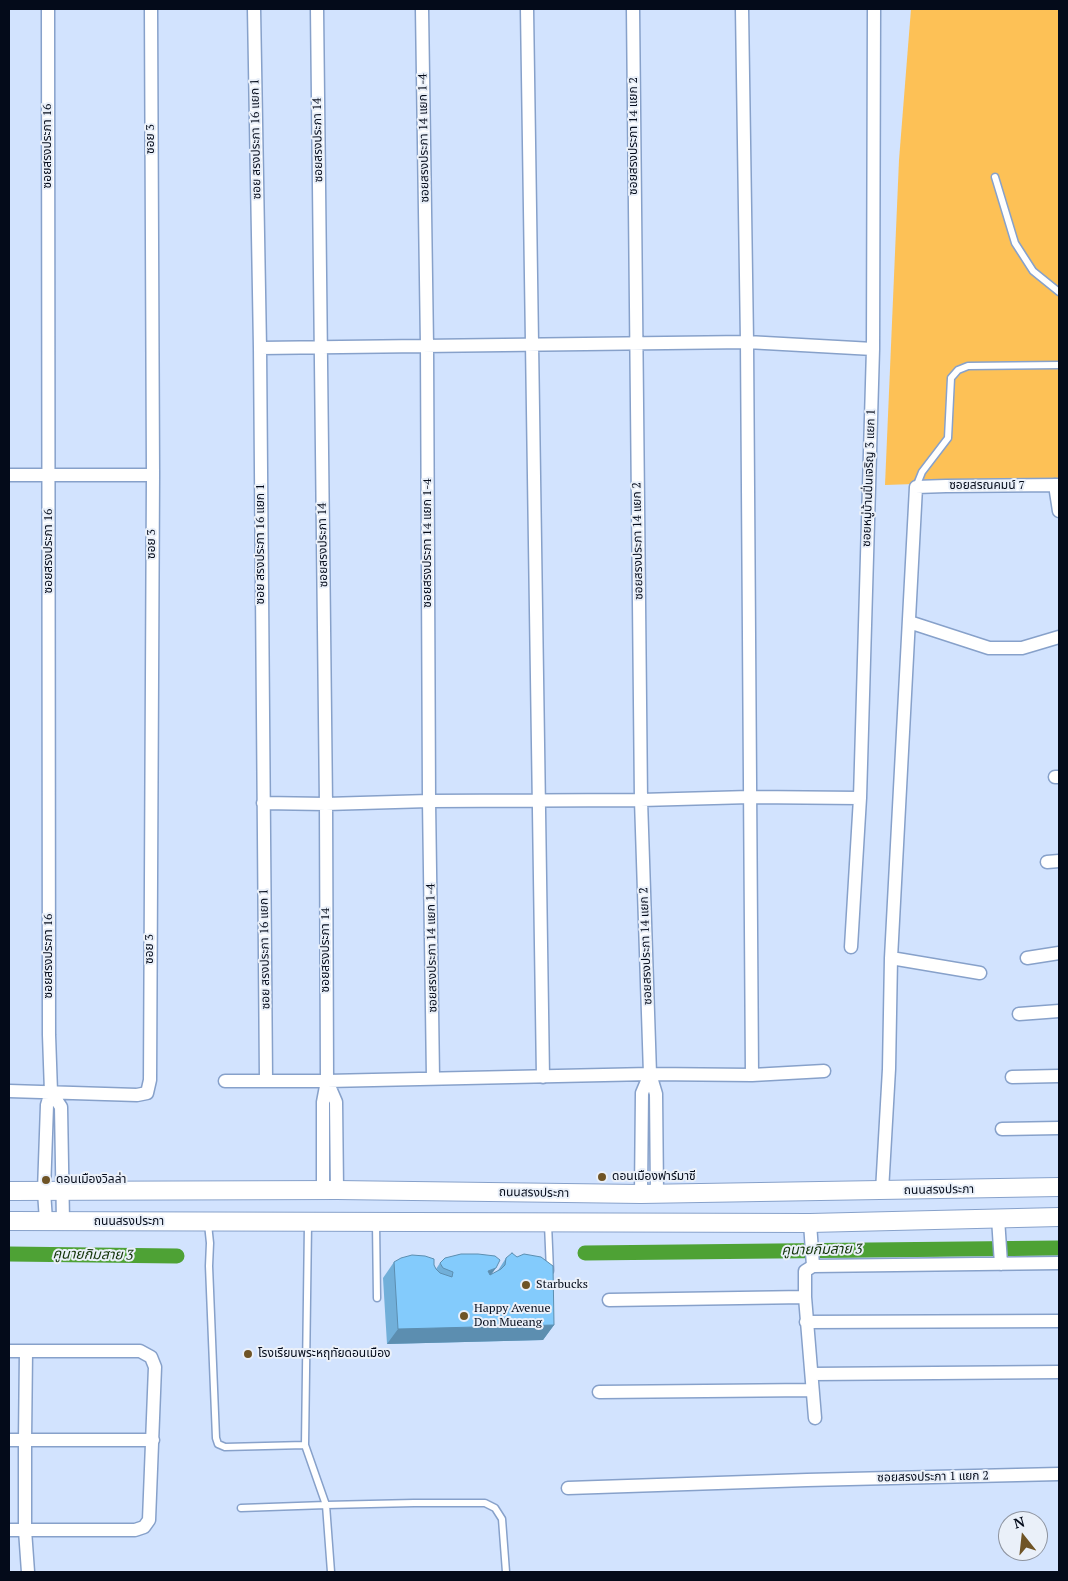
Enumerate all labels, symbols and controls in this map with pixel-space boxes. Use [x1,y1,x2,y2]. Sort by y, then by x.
street label: ซอยสรงประภา 14 แยก 1-4 [416,73,432,203]
street label: ซอยสรงประภา 14 แยก 2 [627,77,641,195]
street label: ซอย สรงประภา 16 แยก 1 [248,78,264,200]
street label: ซอยสรงประภา 14 [310,97,326,183]
street label: ซอยสรงประภา 16 [41,104,55,188]
street label: ซอย 3 [144,124,158,154]
street label: ซอยหมู่บ้านปิ่นเจริญ 3 แยก 1 [859,409,879,547]
street label: ซอยสรงประภา 14 แยก 1-4 [421,478,435,608]
street label: ซอยสรณคมน์ 7 [949,479,1025,493]
street label: ซอยสรงประภา 14 แยก 2 [630,482,646,600]
street label: ซอย สรงประภา 16 แยก 1 [254,484,268,604]
street label: ซอยสรงประภา 14 [315,502,331,588]
street label: ซอยสรงประภา 16 [42,509,56,593]
street label: ซอย 3 [145,529,159,559]
street label: ซอยสรงประภา 14 แยก 1-4 [424,883,440,1013]
street label: ซอยสรงประภา 14 แยก 2 [637,887,655,1005]
street label: ซอย สรงประภา 16 แยก 1 [257,888,273,1010]
street label: ซอยสรงประภา 14 [319,908,333,992]
street label: ซอยสรงประภา 16 [42,914,56,998]
street label: ซอย 3 [143,934,157,964]
place label: ดอนเมืองฟาร์มาซี [612,1170,696,1184]
marker: ดอนเมืองฟาร์มาซี [596,1171,608,1183]
place label: ดอนเมืองวิลล่า [56,1173,126,1187]
marker: ดอนเมืองวิลล่า [40,1174,52,1186]
street label: ถนนสรงประภา [904,1182,974,1198]
street label: ถนนสรงประภา [499,1185,569,1201]
street label: ถนนสรงประภา [94,1215,164,1229]
water label: คูนายกิมสาย 3 [781,1241,863,1259]
water label: คูนายกิมสาย 3 [52,1246,134,1264]
place label: Starbucks [536,1278,588,1292]
marker: Starbucks [520,1279,532,1291]
place label: Happy Avenue Don Mueang [474,1302,550,1330]
marker: Happy Avenue Don Mueang [458,1310,470,1322]
place label: โรงเรียนพระหฤทัยดอนเมือง [258,1347,390,1361]
marker: โรงเรียนพระหฤทัยดอนเมือง [242,1348,254,1360]
street label: ซอยสรงประภา 1 แยก 2 [877,1469,989,1485]
north arrow [998,1511,1048,1561]
text: N [1011,1511,1027,1533]

